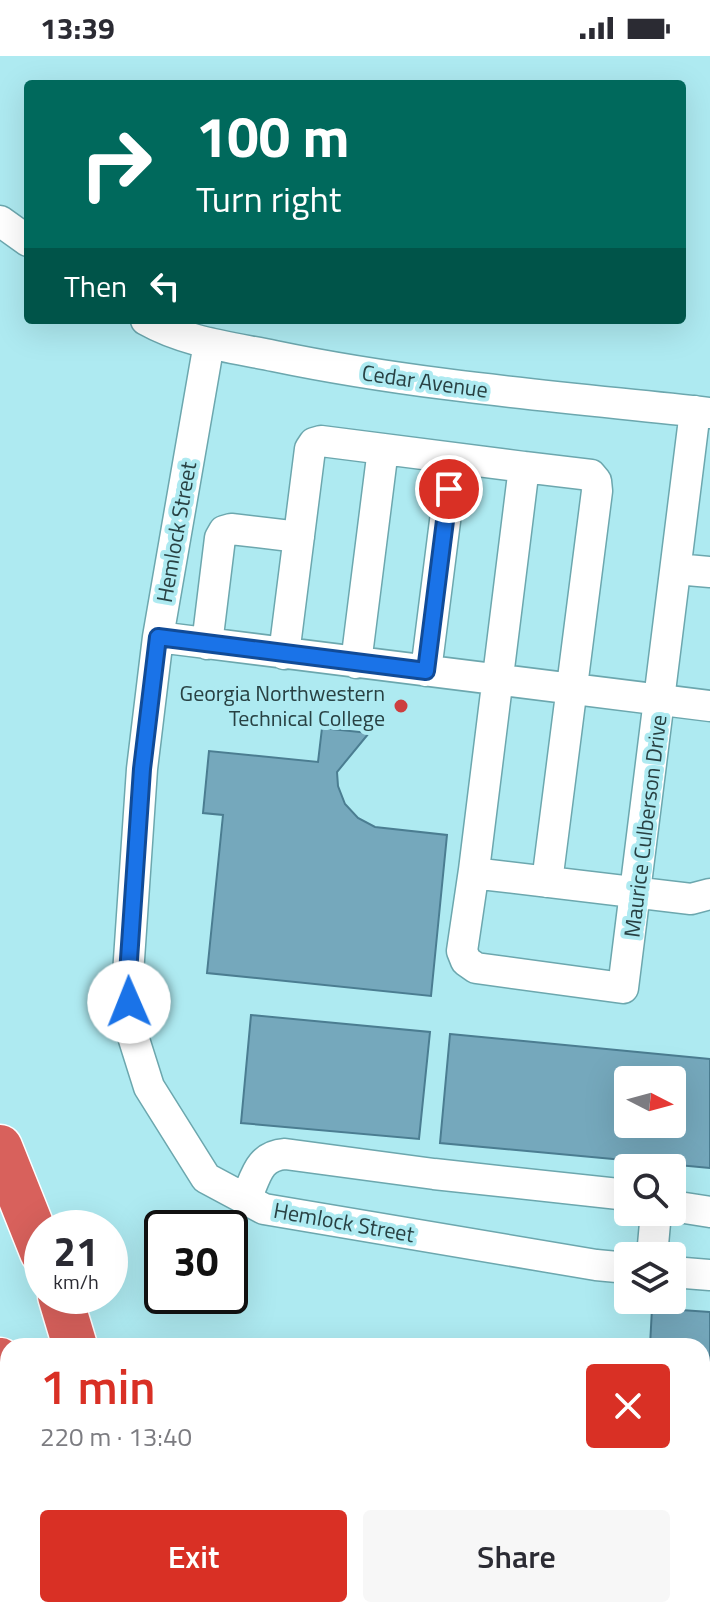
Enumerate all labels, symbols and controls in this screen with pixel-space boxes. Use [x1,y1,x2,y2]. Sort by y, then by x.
text: 13:39 [40,5,115,51]
text: 100 m [196,94,349,179]
icon: right [64,112,168,216]
text: Turn right [196,171,341,226]
text: Then [64,263,127,309]
icon: left [143,264,187,308]
street label: Cedar Avenue [360,355,490,407]
pin [415,455,483,523]
street label: Hemlock Street [147,459,205,605]
icon: arrive [427,467,471,511]
place label: Georgia Northwestern Technical College [180,676,385,735]
marker: Georgia Northwestern Technical College [392,697,410,715]
street label: Maurice Culberson Drive [614,713,676,939]
position arrow [87,960,171,1044]
north arrow [614,1066,686,1138]
map controls [614,1066,686,1314]
button: search [614,1154,686,1226]
street label: Hemlock Street [271,1193,417,1251]
speed limit sign: 30 [144,1210,248,1314]
text: 21 [54,1221,98,1282]
button: layers [614,1242,686,1314]
text: km/h [53,1266,99,1297]
text: 1 min [40,1350,155,1423]
button: close [586,1364,670,1448]
text: 220 m · 13:40 [40,1417,192,1456]
button: Exit [40,1510,347,1602]
button: Share [363,1510,670,1602]

